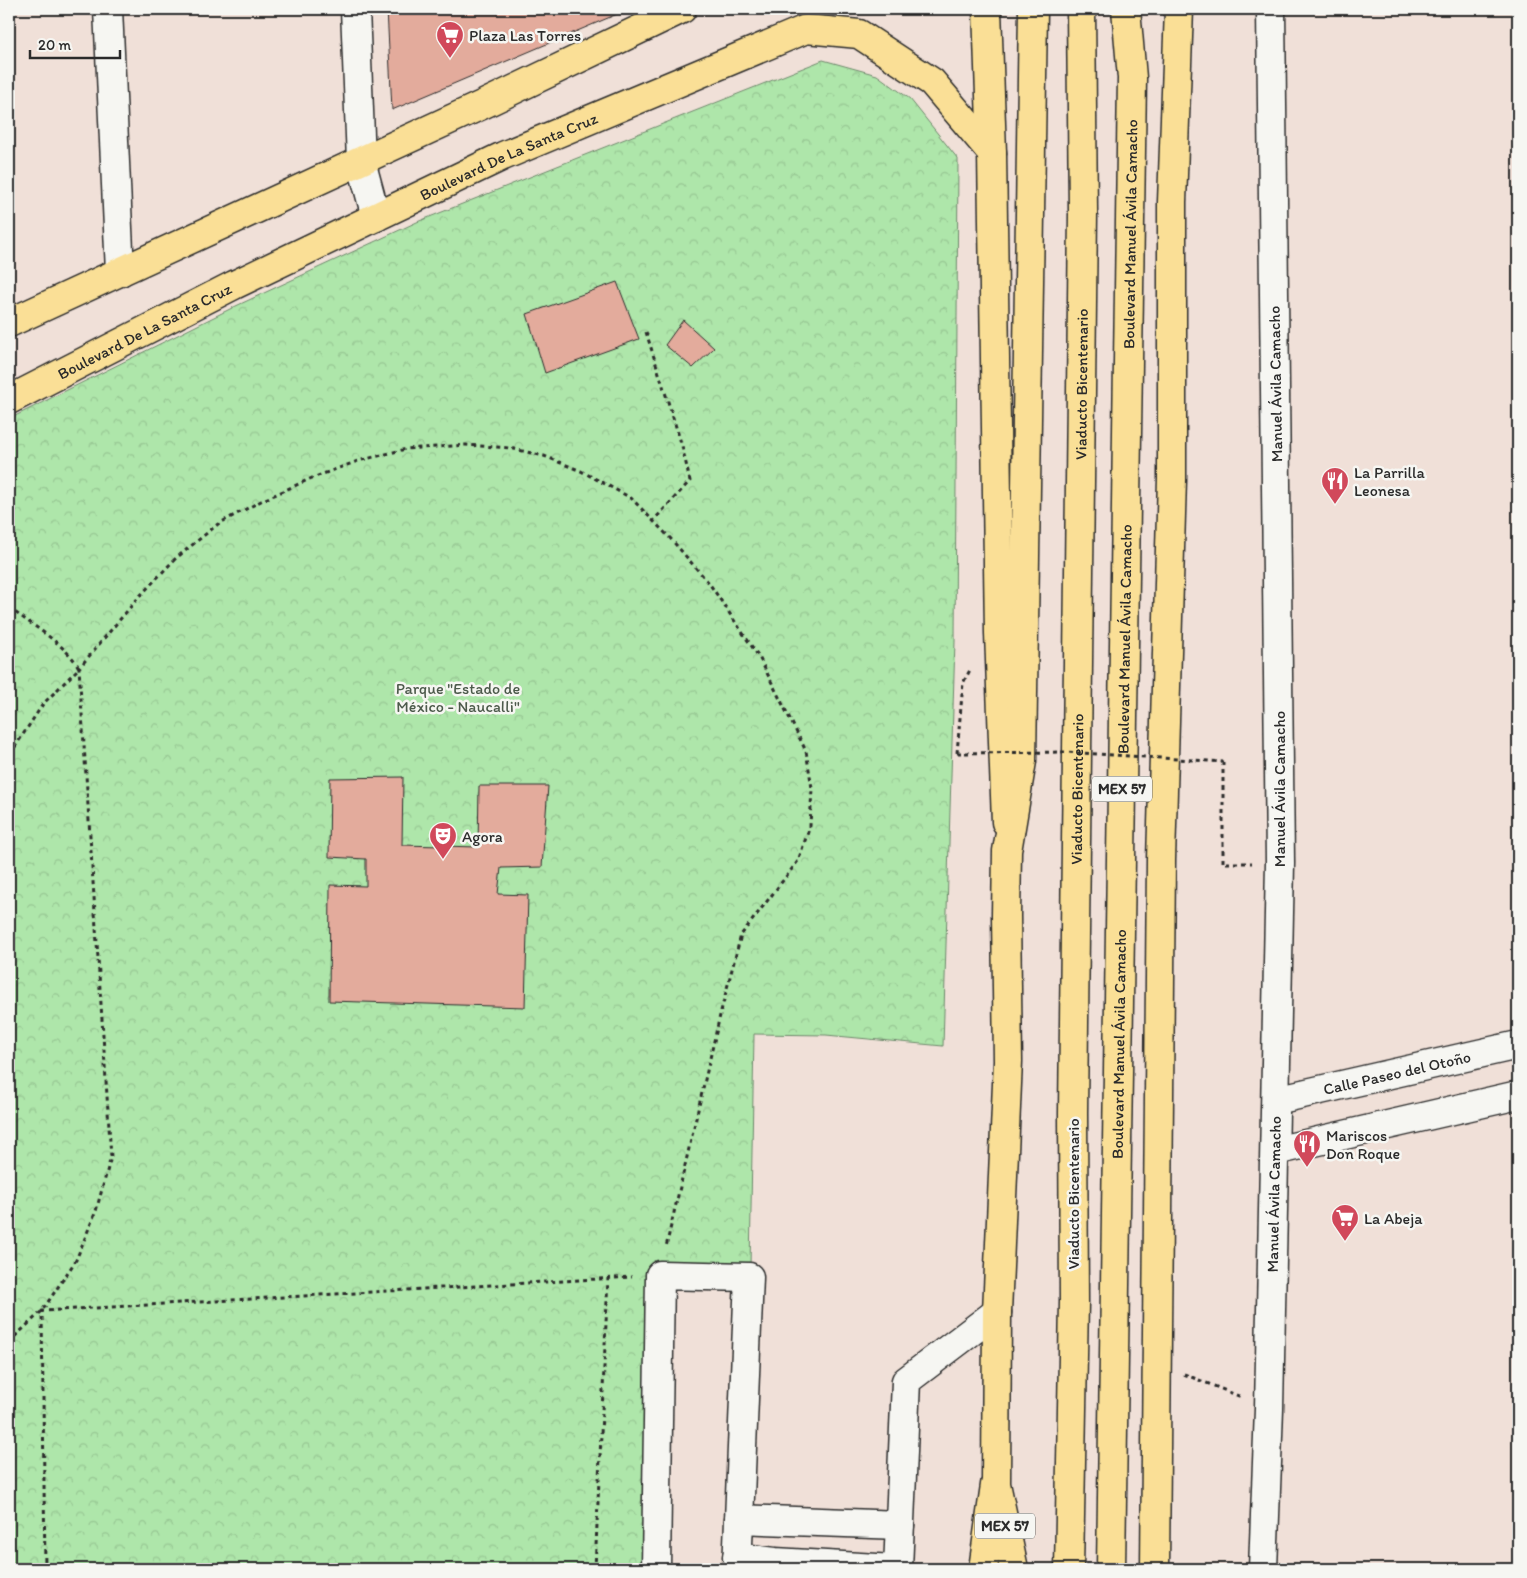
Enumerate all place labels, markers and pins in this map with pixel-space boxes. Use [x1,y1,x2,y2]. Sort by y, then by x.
supermarket icon: Plaza Las Torres [435,20,465,59]
place label: Plaza Las Torres [469,26,581,45]
place label: La Parrilla Leonesa [1354,463,1426,500]
restaurant icon: La Parrilla Leonesa [1320,466,1350,505]
theatre icon: Agora [428,821,458,860]
place label: Agora [462,827,503,846]
place label: Mariscos Don Roque [1326,1126,1400,1163]
restaurant icon: Mariscos Don Roque [1292,1129,1322,1168]
supermarket icon: La Abeja [1330,1203,1360,1242]
place label: La Abeja [1364,1209,1423,1228]

